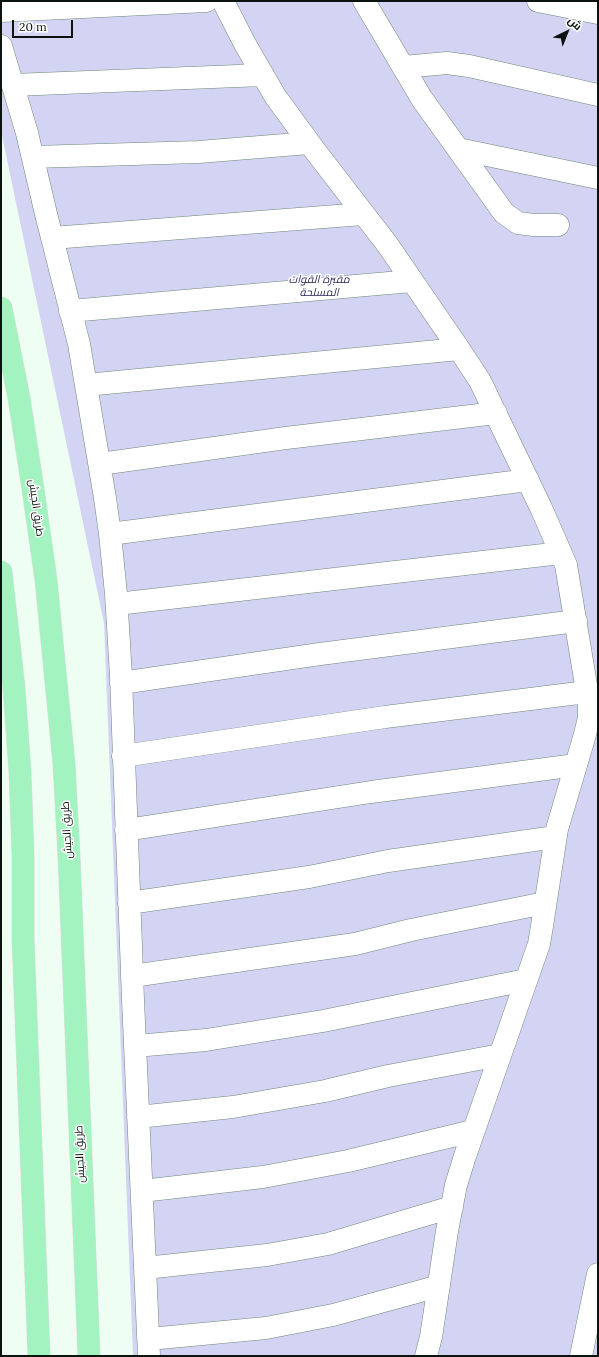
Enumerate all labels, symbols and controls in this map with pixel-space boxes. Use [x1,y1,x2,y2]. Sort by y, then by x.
scale bar [14,12,75,38]
north arrow [547,12,587,52]
text: ش [565,13,585,33]
text: 20 m [19,19,47,34]
park label: مقبرة القوات المسلحة [289,273,349,299]
street label: طريق الجيش [25,479,47,537]
street label: طريق الجيش [59,801,75,859]
street label: طريق الجيش [72,1125,88,1183]

